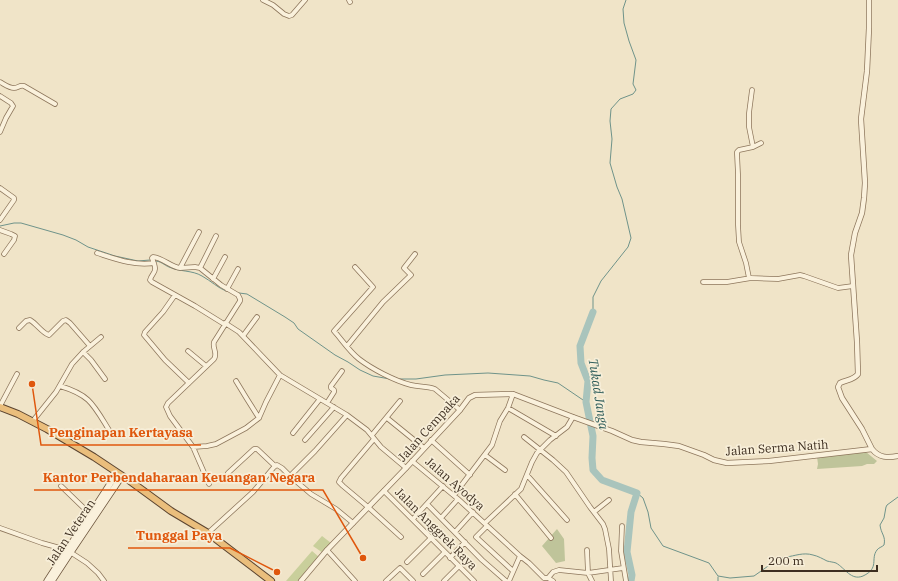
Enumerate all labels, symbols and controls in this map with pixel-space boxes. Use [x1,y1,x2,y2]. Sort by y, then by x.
water label: Tukad Janga [584,357,613,431]
street label: Jalan Cempaka [394,390,463,465]
callout: Penginapan Kertayasa [41,420,201,445]
text: Penginapan Kertayasa [49,424,194,441]
street label: Jalan Serma Natih [725,436,830,459]
street label: Jalan Ayodya [423,454,488,514]
callout: Kantor Perbendaharaan Keuangan Negara [34,465,323,490]
text: Kantor Perbendaharaan Keuangan Negara [43,469,316,486]
street label: Jalan Anggrek Raya [392,484,481,573]
street label: Jalan Veteran [43,496,98,568]
callout: Tunggal Paya [128,523,230,548]
text: Tunggal Paya [136,527,223,544]
scale bar [762,547,877,573]
text: 200 m [768,553,804,568]

